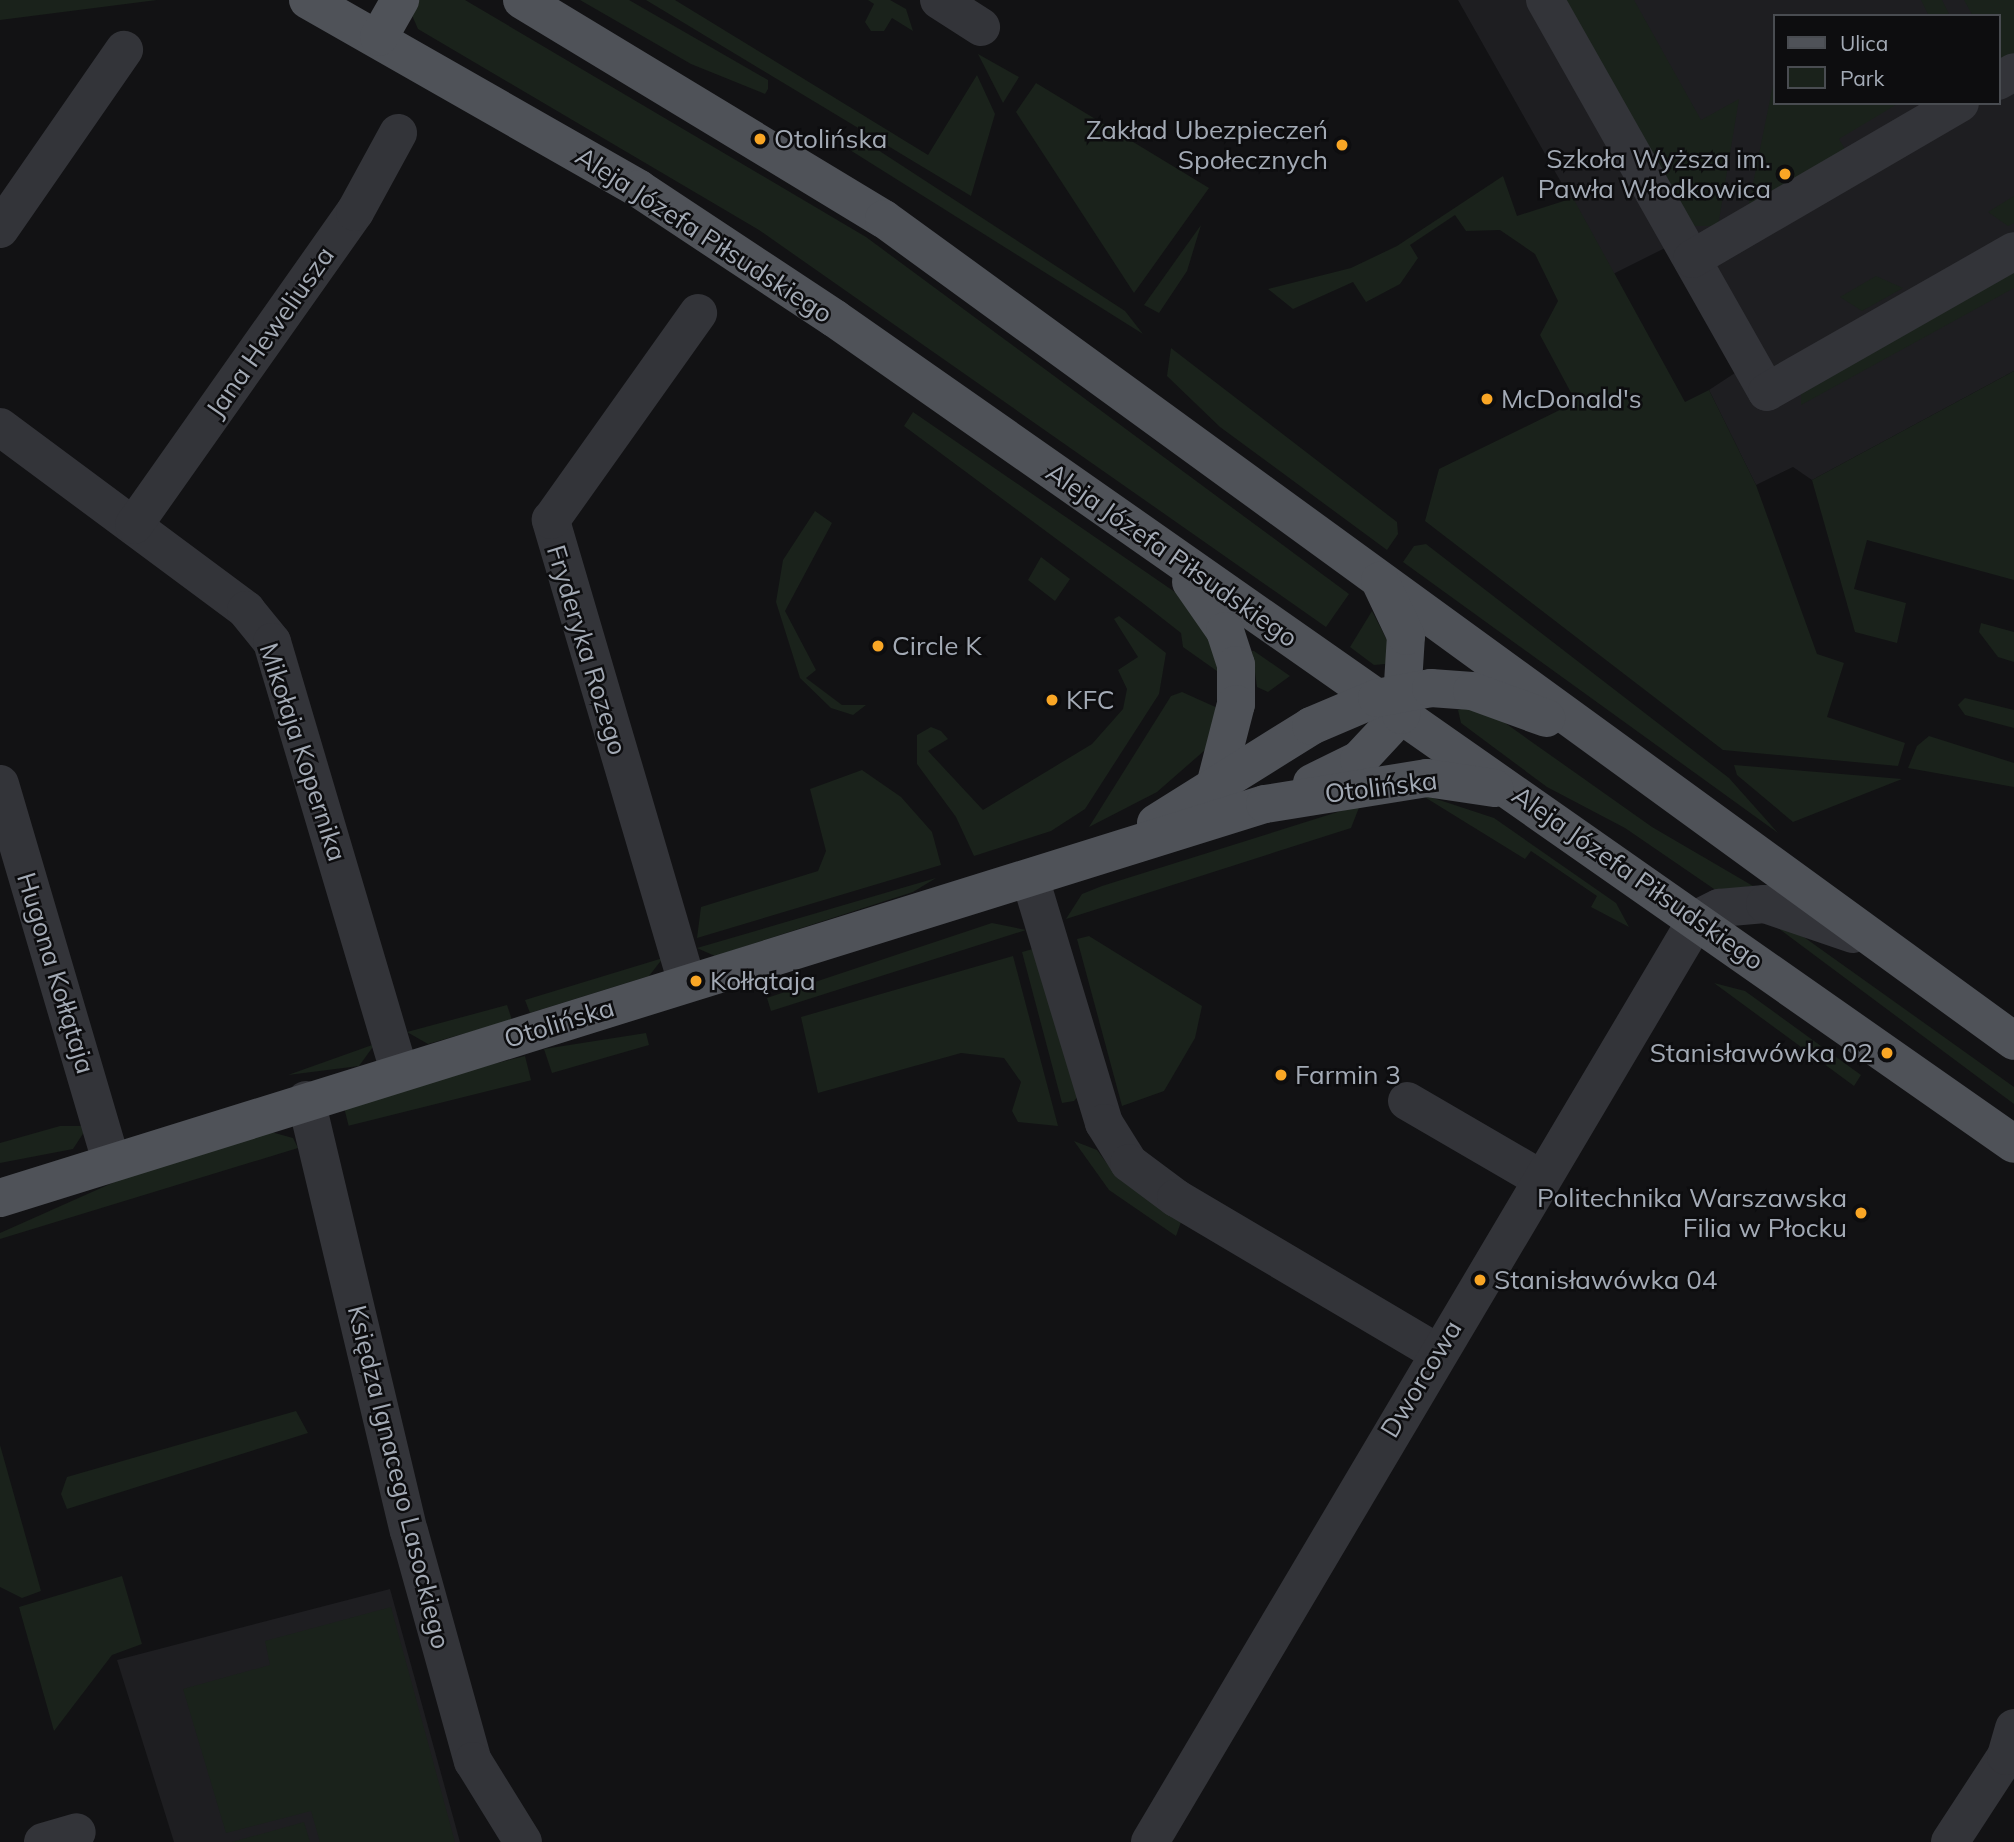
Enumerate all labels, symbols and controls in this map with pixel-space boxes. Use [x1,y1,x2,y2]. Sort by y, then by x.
legend [1772,14,2000,105]
text: Ulica [1840,30,1888,56]
text: Park [1840,65,1884,91]
place label: Zakład Ubezpieczeń Społecznych [1086,114,1328,176]
place label: Otolińska [774,123,887,155]
marker: Otolińska [752,131,768,147]
marker: Zakład Ubezpieczeń Społecznych [1334,137,1350,153]
street label: Aleja Józefa Piłsudskiego [570,140,838,330]
place label: Szkoła Wyższa im. Pawła Włodkowica [1538,143,1771,204]
marker: Szkoła Wyższa im. Pawła Włodkowica [1777,166,1793,182]
street label: Jana Heweliusza [199,241,341,423]
place label: McDonald's [1501,383,1642,415]
marker: McDonald's [1479,391,1495,407]
street label: Aleja Józefa Piłsudskiego [1040,456,1304,654]
street label: Fryderyka Rozego [540,541,634,759]
place label: Circle K [892,630,982,662]
marker: Circle K [870,638,886,654]
street label: Mikołaja Kopernika [253,639,353,865]
place label: KFC [1066,684,1114,716]
marker: KFC [1044,692,1060,708]
street label: Otolińska [1323,765,1439,809]
street label: Aleja Józefa Piłsudskiego [1506,779,1770,977]
street label: Hugona Kołłątaja [11,869,101,1077]
place label: Kołłątaja [710,965,815,997]
marker: Kołłątaja [688,973,704,989]
street label: Otolińska [500,992,618,1054]
place label: Stanisławówka 02 [1650,1037,1873,1069]
marker: Stanisławówka 02 [1879,1045,1895,1061]
place label: Farmin 3 [1295,1059,1401,1091]
marker: Farmin 3 [1273,1067,1289,1083]
place label: Politechnika Warszawska Filia w Płocku [1537,1182,1847,1244]
marker: Politechnika Warszawska Filia w Płocku [1853,1205,1869,1221]
place label: Stanisławówka 04 [1494,1264,1717,1296]
marker: Stanisławówka 04 [1472,1272,1488,1288]
street label: Księdza Ignacego Lasockiego [341,1302,457,1652]
street label: Dworcowa [1374,1315,1468,1443]

